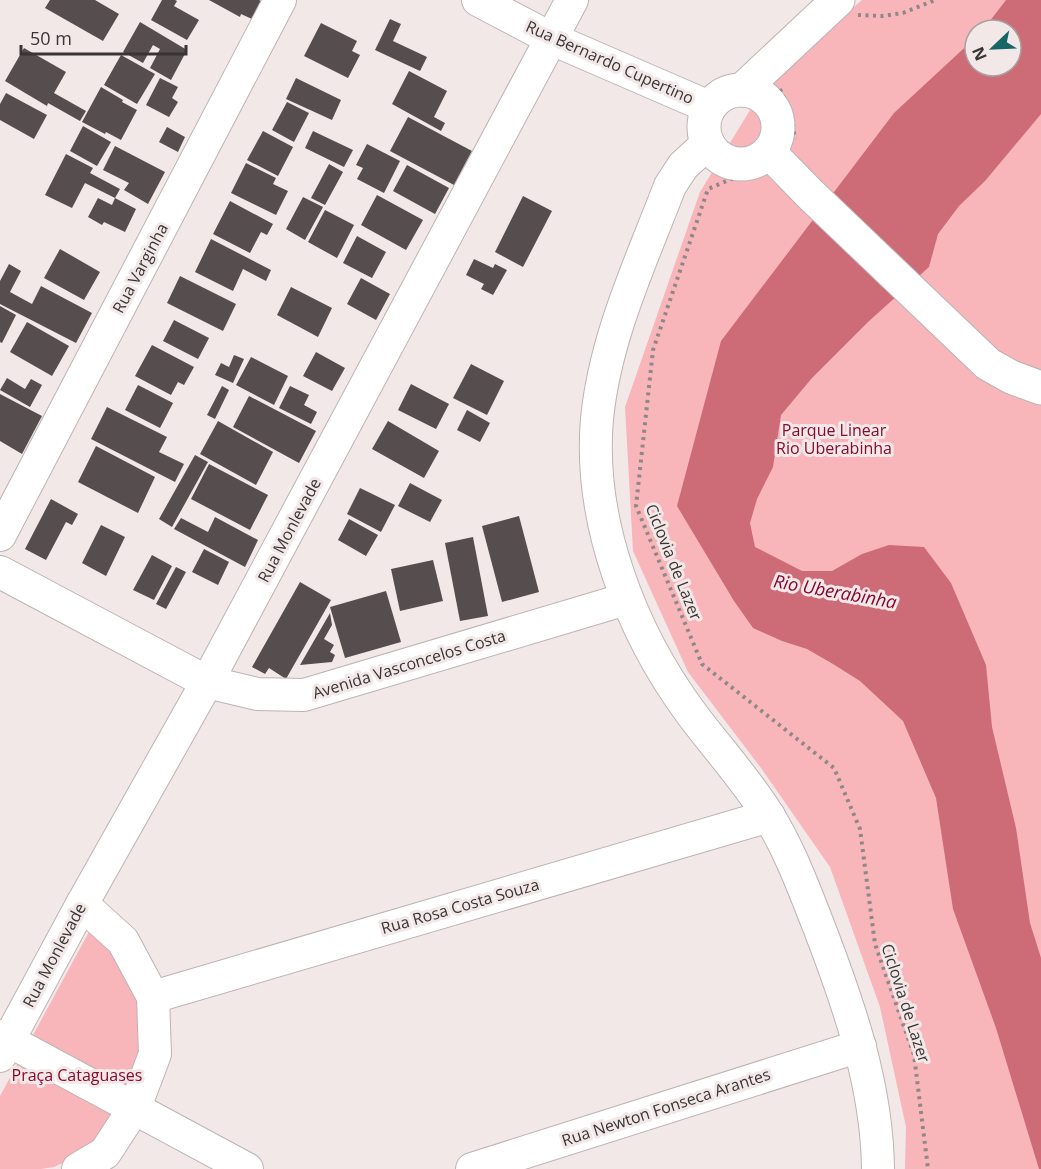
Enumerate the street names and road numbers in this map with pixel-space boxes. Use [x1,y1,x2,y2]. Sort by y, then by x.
street label: Rua Bernardo Cupertino [522,15,698,109]
street label: Rua Varginha [107,219,173,317]
street label: Rua Monlevade [252,474,326,586]
street label: Ciclovia de Lazer [641,501,708,624]
street label: Avenida Vasconcelos Costa [310,624,508,704]
street label: Rua Rosa Costa Souza [378,873,542,939]
street label: Rua Monlevade [17,899,91,1011]
street label: Ciclovia de Lazer [876,941,936,1066]
street label: Rua Newton Fonseca Arantes [559,1063,773,1151]

